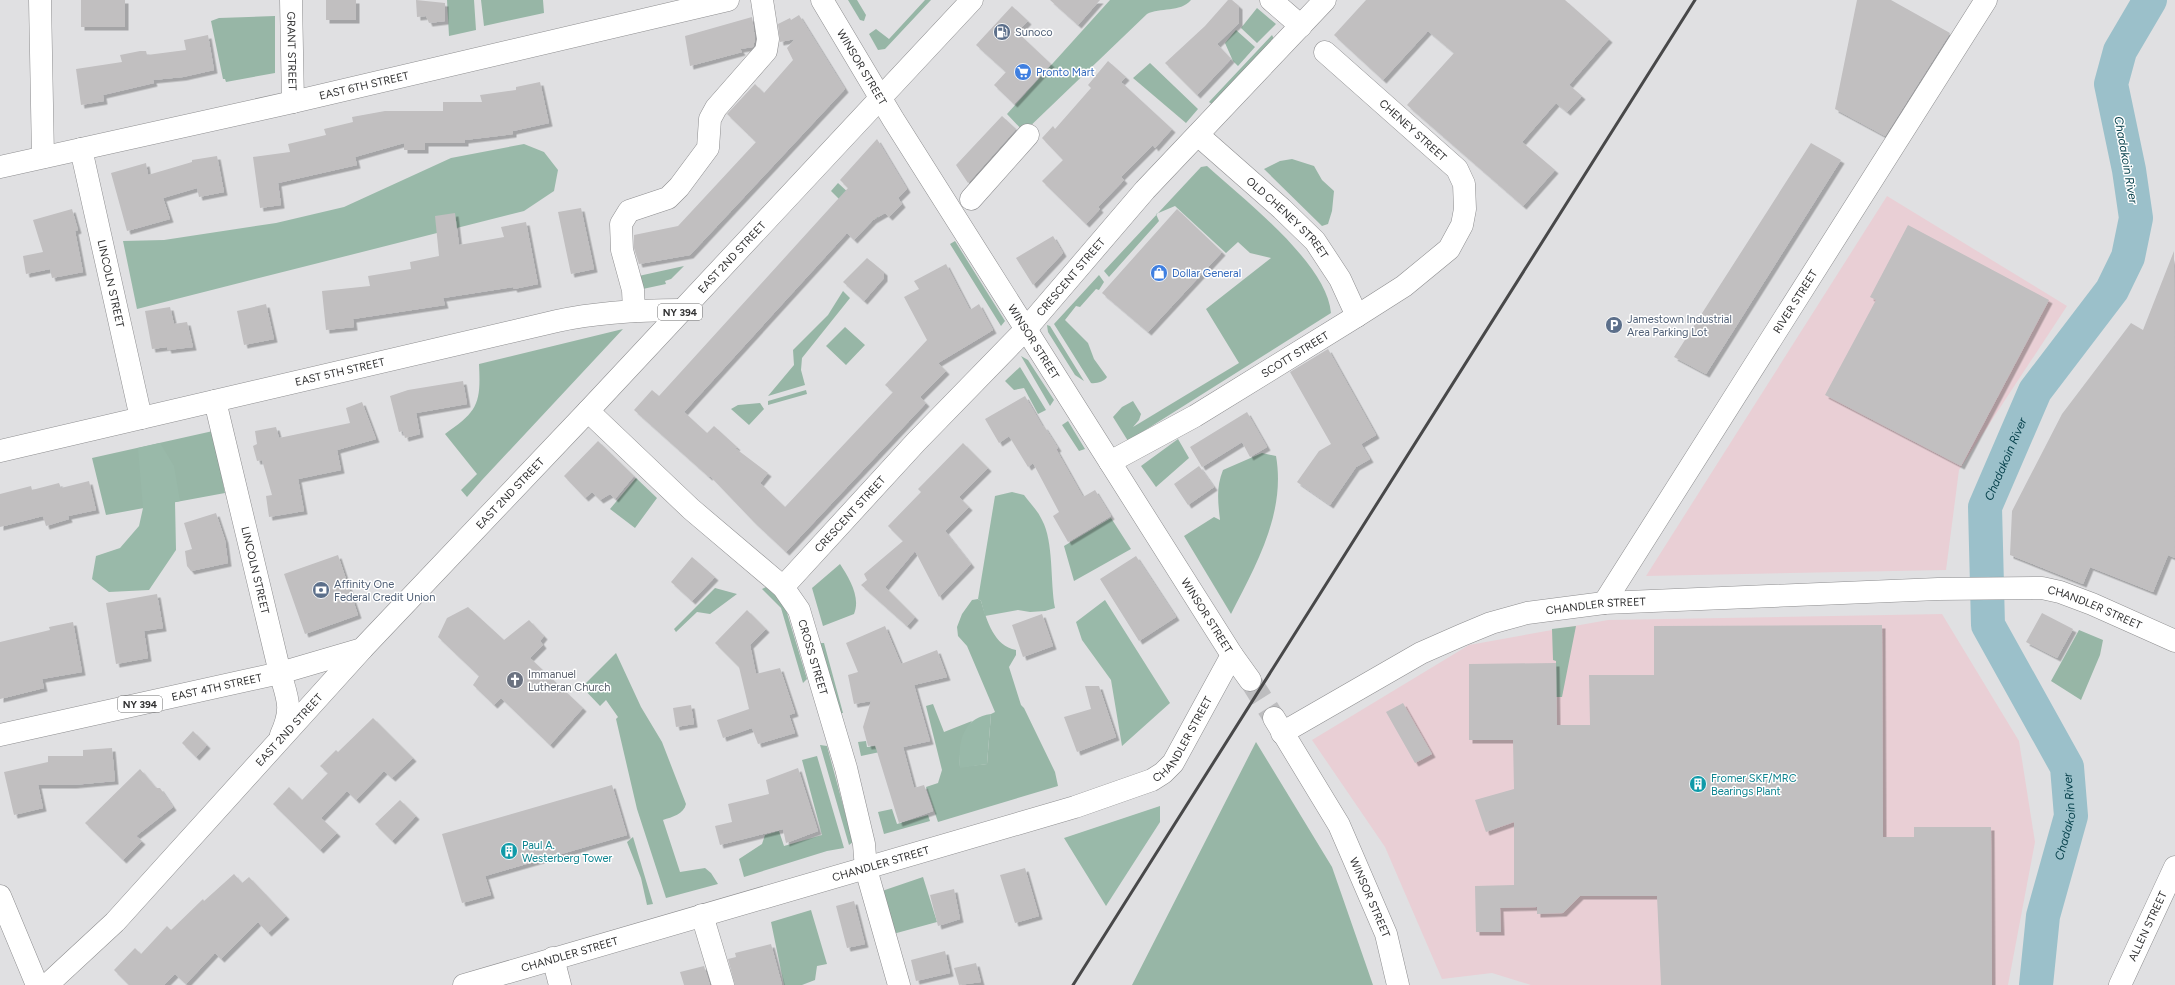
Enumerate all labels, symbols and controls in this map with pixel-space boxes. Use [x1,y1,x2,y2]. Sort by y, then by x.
street label: GRANT STREET [284,11,299,91]
fuel station icon: Sunoco [992,22,1012,42]
place label: Sunoco [1015,26,1053,39]
street label: WINSOR STREET [834,27,889,107]
supermarket icon: Pronto Mart [1013,62,1033,82]
place label: Pronto Mart [1036,66,1095,79]
street label: EAST 6TH STREET [318,69,410,103]
street label: CHENEY STREET [1376,97,1449,164]
water label: Chadakoin River [2111,115,2141,206]
street label: OLD CHENEY STREET [1243,175,1331,261]
street label: EAST 2ND STREET [696,219,769,296]
street label: CRESCENT STREET [1034,236,1108,319]
street label: LINCOLN STREET [94,239,127,329]
shop icon: Dollar General [1149,263,1169,283]
place label: Dollar General [1172,267,1241,280]
street label: RIVER STREET [1771,268,1820,336]
street label: WINSOR STREET [1005,302,1062,382]
road number: NY 394 [658,304,702,320]
place label: Jamestown Industrial Area Parking Lot [1627,313,1732,339]
parking icon: Jamestown Industrial Area Parking Lot [1604,315,1624,335]
street label: SCOTT STREET [1259,329,1331,381]
street label: EAST 5TH STREET [294,355,386,389]
water label: Chadakoin River [1982,415,2030,503]
street label: EAST 2ND STREET [473,455,547,532]
street label: CRESCENT STREET [812,474,888,555]
street label: LINCOLN STREET [238,525,272,615]
street label: WINSOR STREET [1178,576,1235,655]
place label: Affinity One Federal Credit Union [334,578,435,604]
bank icon: Affinity One Federal Credit Union [311,580,331,600]
street label: CHANDLER STREET [2046,583,2144,632]
street label: CHANDLER STREET [1545,595,1646,618]
street label: CROSS STREET [795,618,830,697]
place label: Immanuel Lutheran Church [528,668,610,694]
church icon: Immanuel Lutheran Church [505,670,525,690]
street label: EAST 4TH STREET [170,671,263,704]
street label: EAST 2ND STREET [253,691,325,769]
street label: CHANDLER STREET [1150,694,1215,785]
road number: NY 394 [118,696,162,712]
water label: Chadakoin River [2052,771,2078,862]
place label: Fromer SKF/MRC Bearings Plant [1711,772,1797,798]
building icon: Fromer SKF/MRC Bearings Plant [1688,774,1708,794]
place label: Paul A. Westerberg Tower [522,839,613,865]
building icon: Paul A. Westerberg Tower [499,841,519,861]
street label: CHANDLER STREET [831,844,931,884]
street label: WINSOR STREET [1347,856,1393,940]
street label: ALLEN STREET [2126,889,2170,963]
street label: CHANDLER STREET [520,934,620,975]

